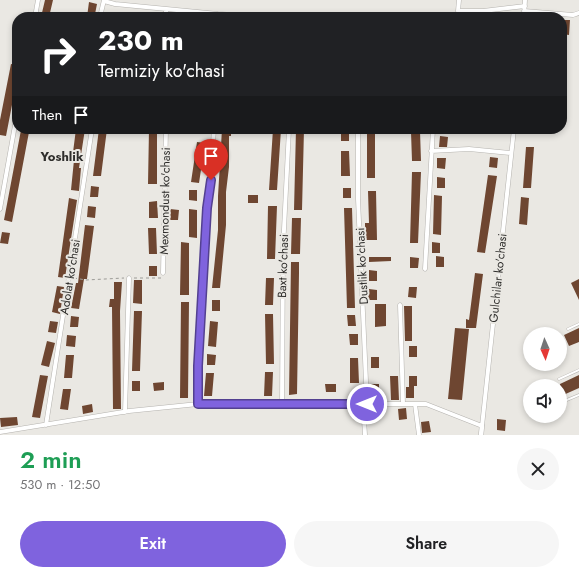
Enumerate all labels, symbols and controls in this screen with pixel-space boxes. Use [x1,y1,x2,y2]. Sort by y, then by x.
text: 230 m [98,20,184,61]
icon: right [32,28,84,80]
text: Termiziy ko'chasi [98,58,225,84]
text: Then [32,104,62,126]
icon: arrive [70,104,92,126]
pin [194,139,228,180]
icon: arrive [200,145,222,167]
district label: Yoshlik [40,147,84,166]
street label: Mexmondust ko'chasi [155,147,175,255]
street label: Dustlik ko'chasi [351,227,373,305]
street label: Gulchilar ko'chasi [484,232,512,324]
street label: Baxt ko'chasi [273,234,293,298]
street label: Adolat ko'chasi [55,238,85,316]
north arrow [523,327,567,371]
map controls [523,327,567,423]
button: sound [523,379,567,423]
position arrow [346,383,388,425]
text: 2 min [20,442,82,477]
button: close [517,448,559,490]
text: 530 m · 12:50 [20,475,100,494]
button: Exit [20,521,286,567]
button: Share [294,521,559,567]

